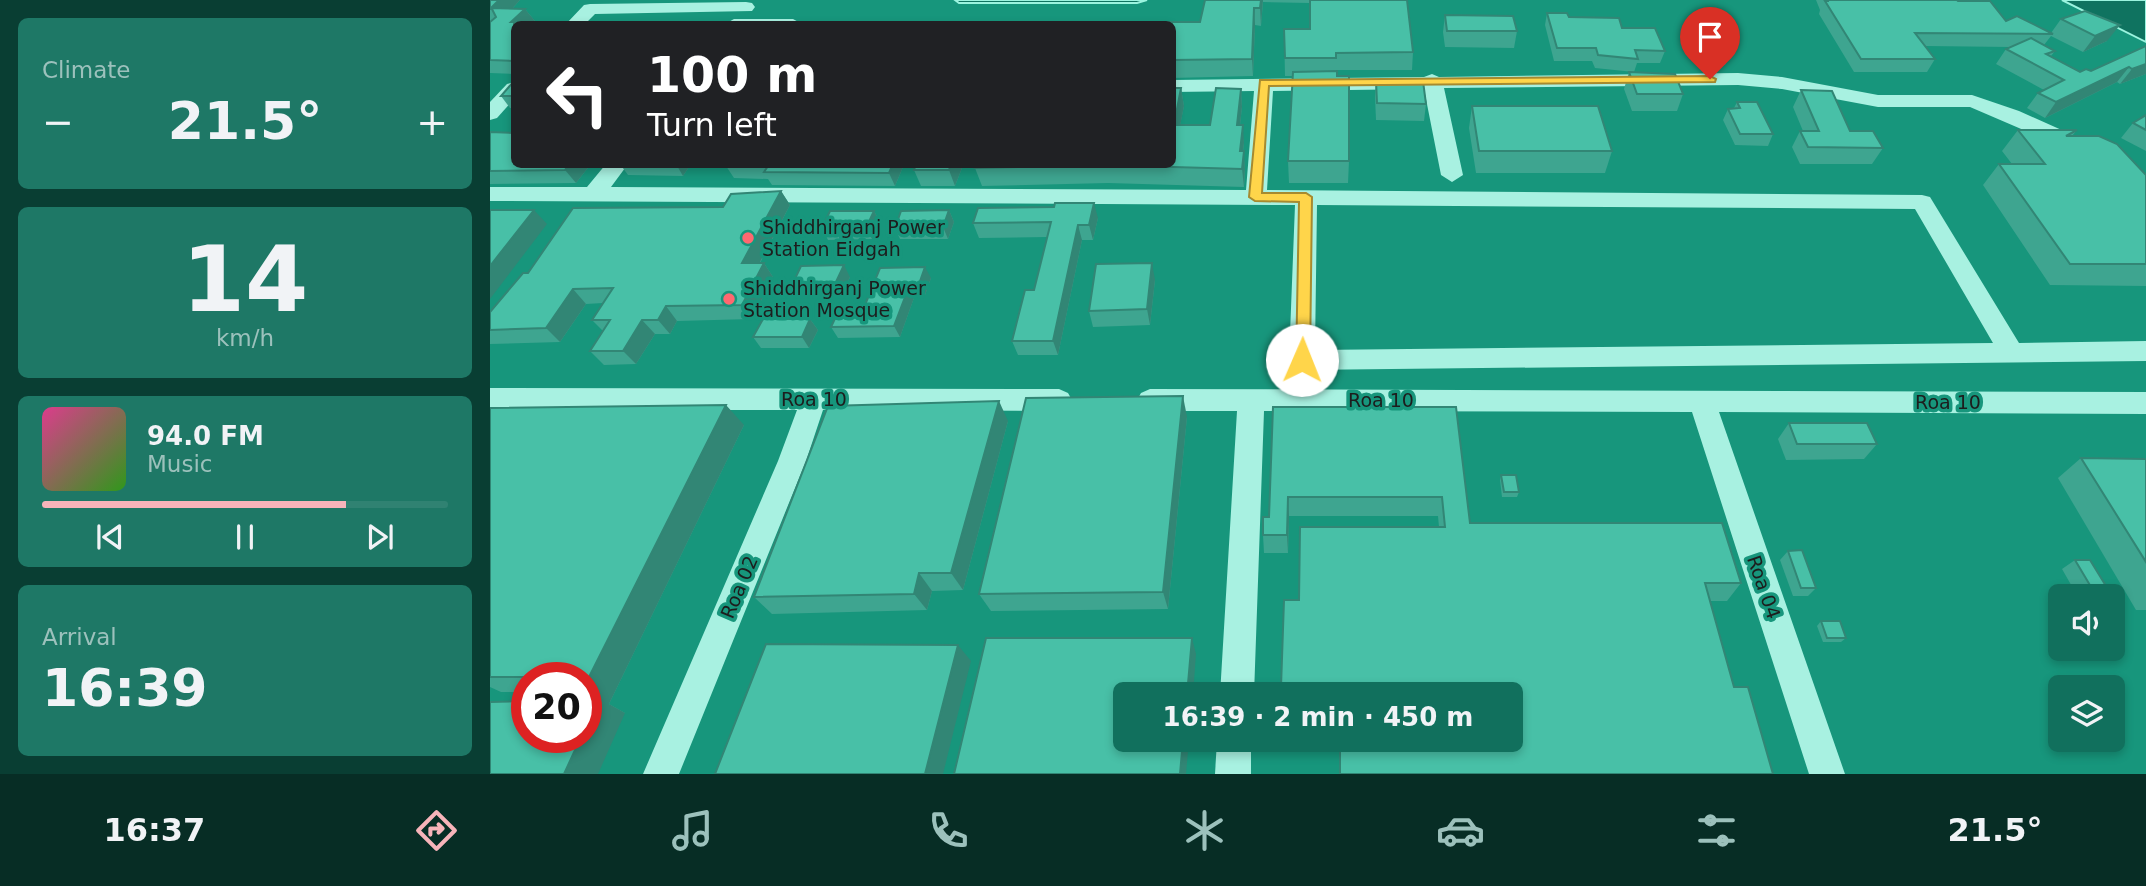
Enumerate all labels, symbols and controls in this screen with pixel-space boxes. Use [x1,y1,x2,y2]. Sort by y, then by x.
pin [1680,7,1740,79]
icon: arrive [1691,18,1729,56]
text: 100 m [647,47,817,104]
icon: left [532,49,623,140]
text: Climate [42,57,131,83]
text: 21.5° [168,91,322,151]
text: − [42,100,74,144]
text: + [416,100,448,144]
text: Turn left [647,106,777,144]
place label: Shiddhirganj Power Station Eidgah [762,216,945,260]
text: 14 [182,227,308,332]
marker: Shiddhirganj Power Station Eidgah [740,230,756,246]
place label: Shiddhirganj Power Station Mosque [743,277,926,321]
marker: Shiddhirganj Power Station Mosque [721,291,737,307]
position arrow [1265,323,1339,397]
text: km/h [216,325,274,351]
street label: Roa 10 [781,388,847,410]
street label: Roa 10 [1348,389,1414,411]
street label: Roa 10 [1915,391,1981,413]
text: 94.0 FM [147,421,264,451]
text: Music [147,451,212,477]
icon: previous [91,518,129,556]
icon: pause [226,518,264,556]
icon: next [361,518,399,556]
street label: Roa 02 [716,552,762,622]
street label: Roa 04 [1743,552,1785,622]
map controls [2048,584,2125,752]
button: sound [2048,584,2125,661]
text: Arrival [42,624,117,650]
text: 16:39 [42,658,208,718]
speed limit sign: 20 [511,662,602,753]
button: layers [2048,675,2125,752]
text: 16:39 · 2 min · 450 m [1163,702,1473,732]
icon: directions [412,806,461,855]
icon: music [668,806,717,855]
icon: phone [924,806,973,855]
icon: climate [1180,806,1229,855]
icon: car [1436,806,1485,855]
icon: filters [1692,806,1741,855]
text: 16:37 [103,811,205,849]
text: 21.5° [1948,811,2042,849]

